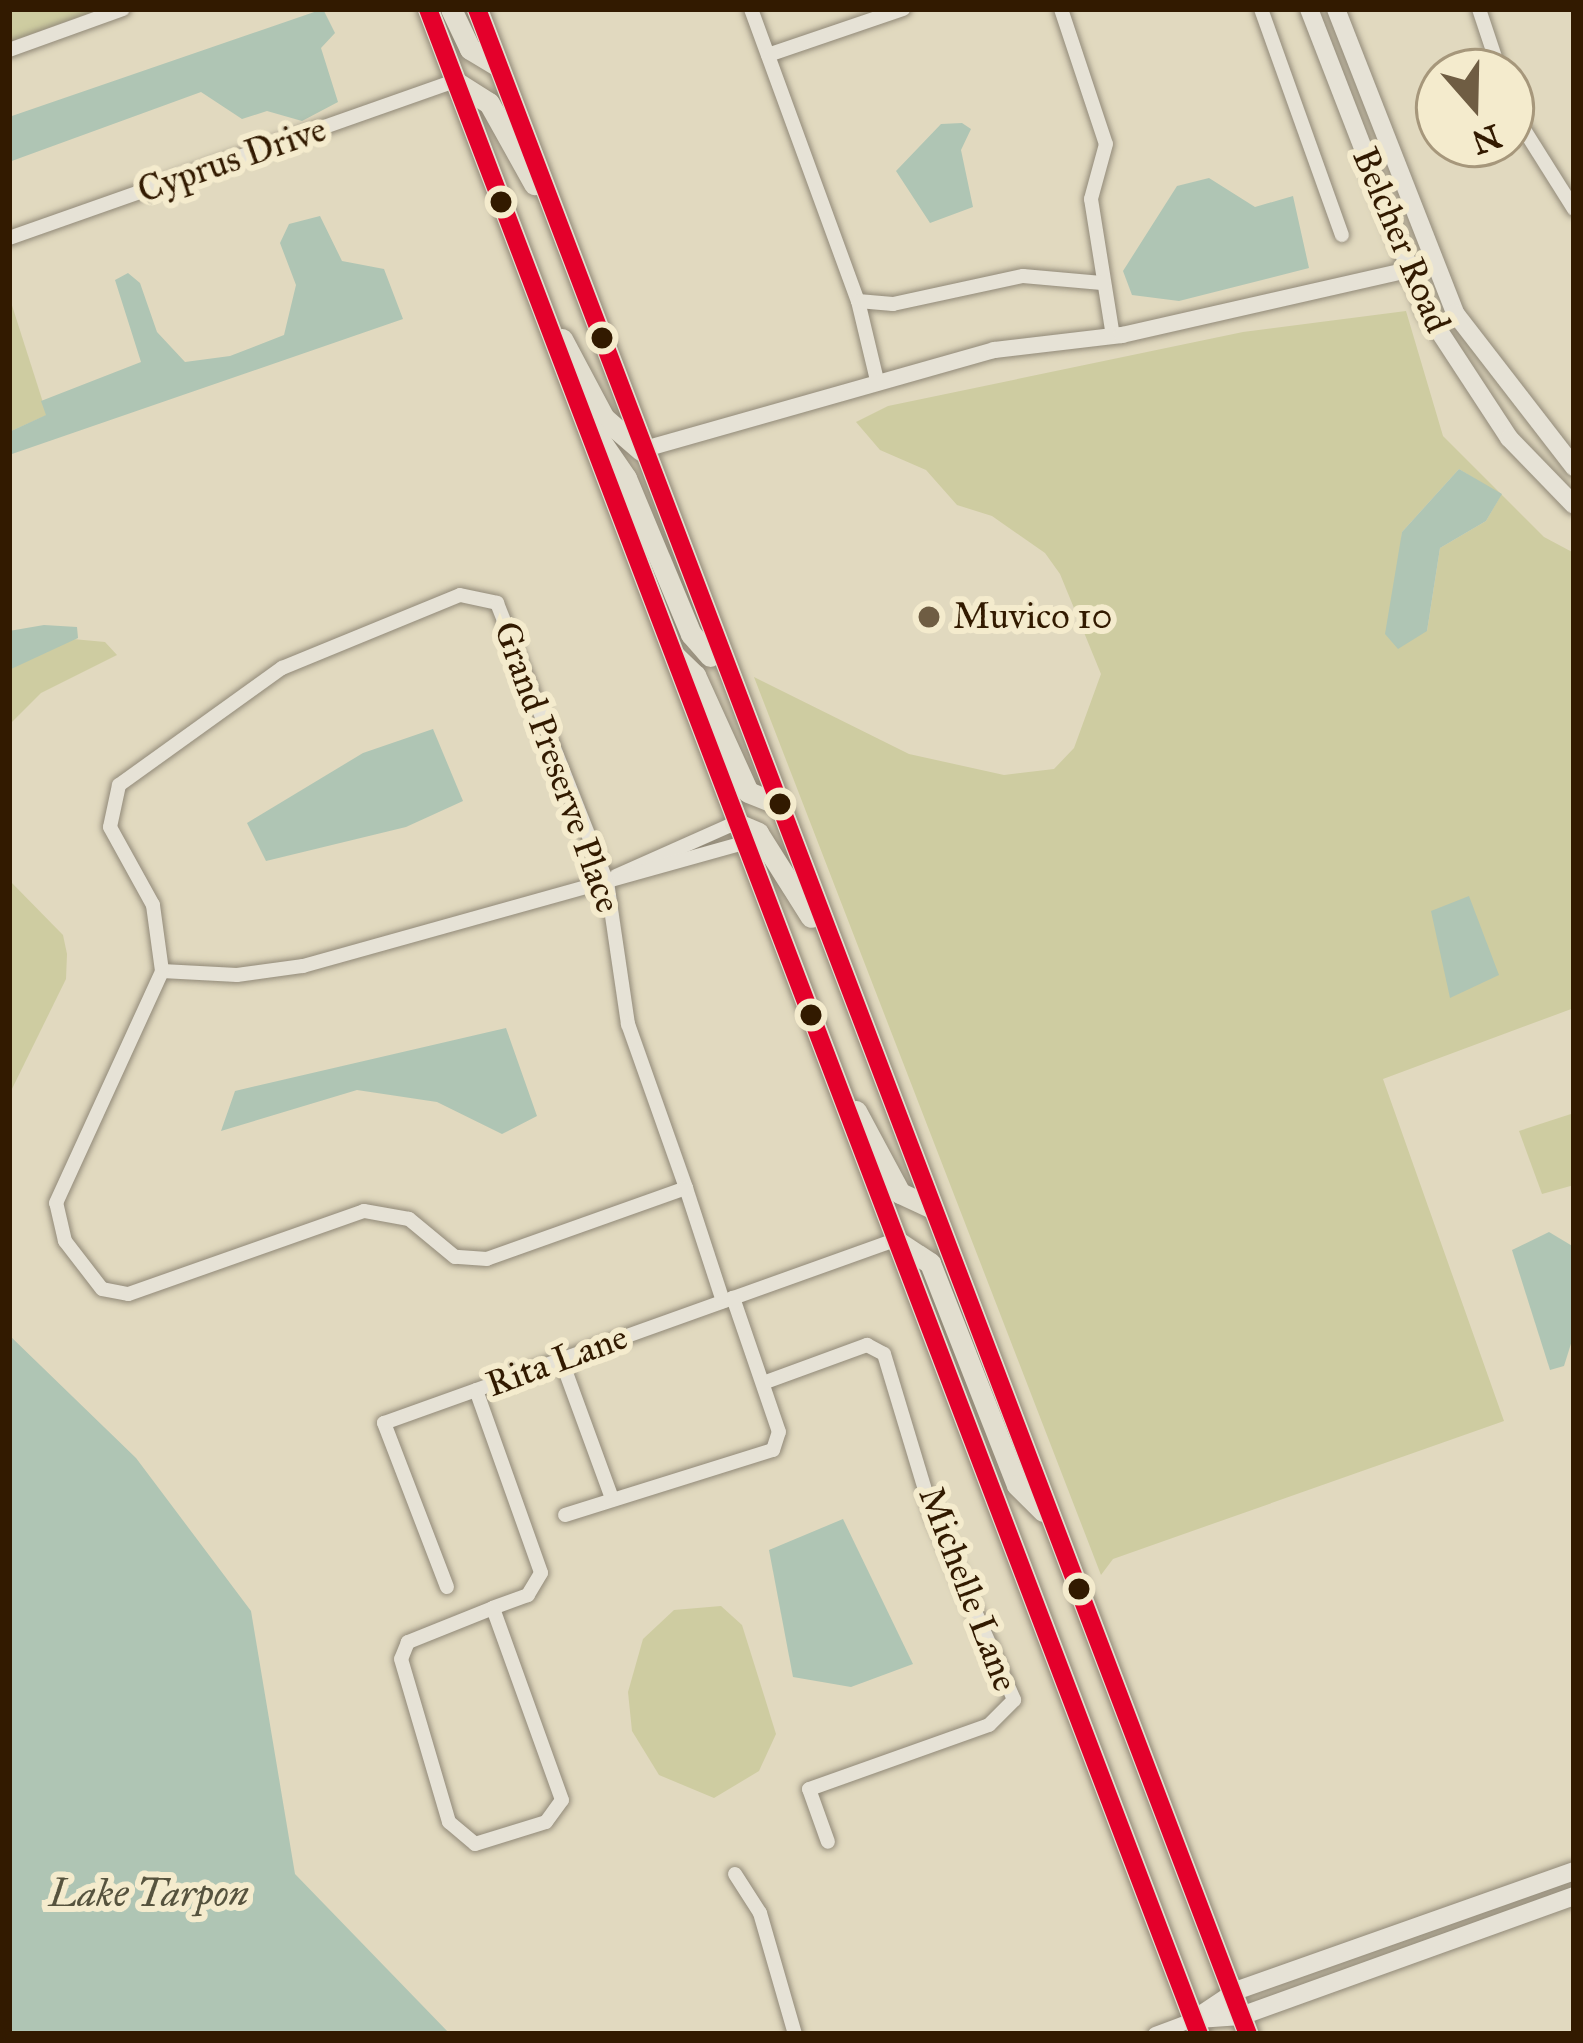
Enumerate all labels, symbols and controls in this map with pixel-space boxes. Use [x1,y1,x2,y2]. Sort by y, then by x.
north arrow [1415,48,1535,168]
street label: Cyprus Drive [132,108,332,212]
text: N [1466,115,1506,163]
street label: Belcher Road [1343,141,1459,339]
unlabelled marker [490,191,512,213]
unlabelled marker [591,327,613,349]
place label: Muvico 10 [953,595,1112,639]
marker: Muvico 10 [916,604,942,630]
street label: Grand Preserve Place [484,616,630,918]
unlabelled marker [769,793,791,815]
unlabelled marker [800,1004,822,1026]
street label: Rita Lane [481,1316,633,1406]
street label: Michelle Lane [909,1481,1027,1697]
unlabelled marker [1068,1578,1090,1600]
water label: Lake Tarpon [49,1870,249,1916]

